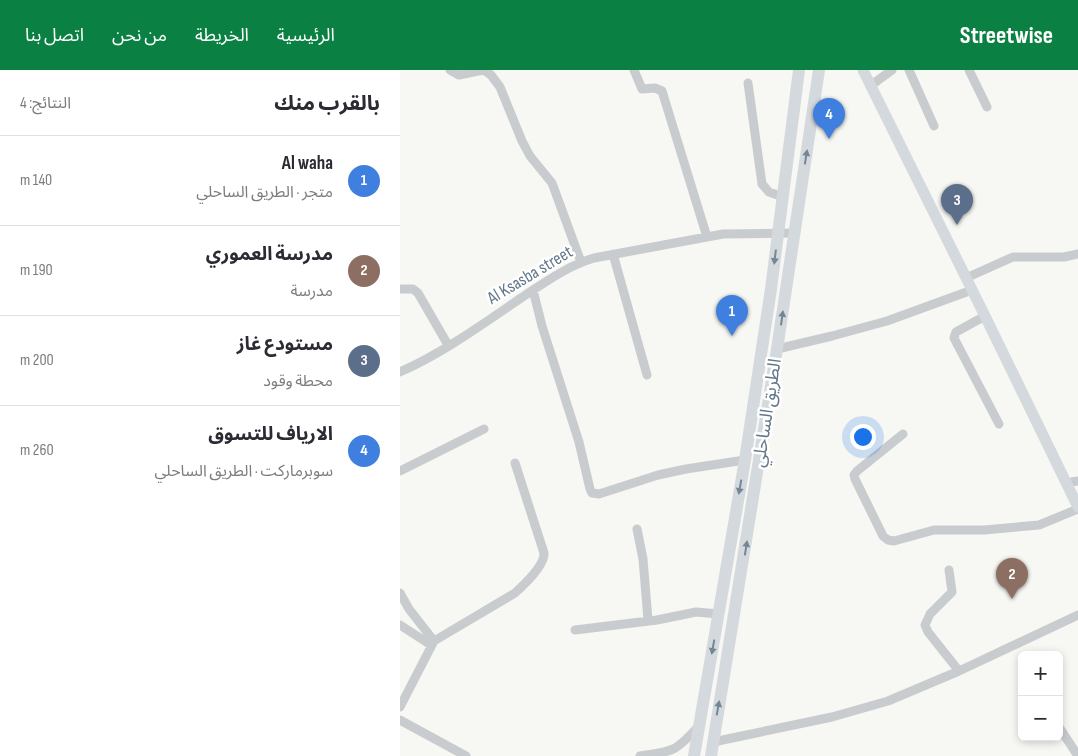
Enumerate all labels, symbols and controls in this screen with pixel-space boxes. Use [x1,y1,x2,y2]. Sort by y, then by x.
text: Streetwise [960,21,1053,50]
text: اتصل بنا [25,25,84,46]
text: من نحن [112,25,167,46]
text: الخريطة [195,25,249,46]
text: الرئيسية [277,25,335,46]
text: بالقرب منك [274,91,380,116]
text: النتائج: 4 [20,94,71,113]
pin: 4 [813,98,845,139]
one-way arrow [802,149,810,165]
text: Al waha [282,152,333,175]
text: 140 m [20,171,52,190]
text: 1 [361,171,367,190]
text: متجر · الطريق الساحلي [196,183,333,202]
pin: 3 [941,184,973,225]
street label: Al Ksasba street [483,241,577,309]
text: مدرسة العموري [206,243,333,266]
one-way arrow [771,250,779,266]
text: 190 m [20,261,53,280]
text: 2 [361,261,368,280]
text: مدرسة [290,282,333,301]
pin: 1 [716,295,748,336]
one-way arrow [778,310,786,326]
text: مستودع غاز [237,333,333,356]
text: 200 m [20,351,54,370]
text: 3 [360,351,368,370]
street label: الطريق الساحلي [748,357,788,469]
text: محطة وقود [263,372,333,391]
text: الارياف للتسوق [208,423,333,446]
your location [850,424,876,450]
text: 260 m [20,441,54,460]
text: 4 [360,441,368,460]
text: سوبرماركت · الطريق الساحلي [155,462,333,481]
one-way arrow [735,479,743,495]
one-way arrow [742,539,750,555]
pin: 2 [996,558,1028,599]
one-way arrow [708,640,716,656]
map controls [1018,651,1063,741]
button: + [1018,651,1063,696]
button: − [1018,696,1063,741]
one-way arrow [715,699,723,715]

